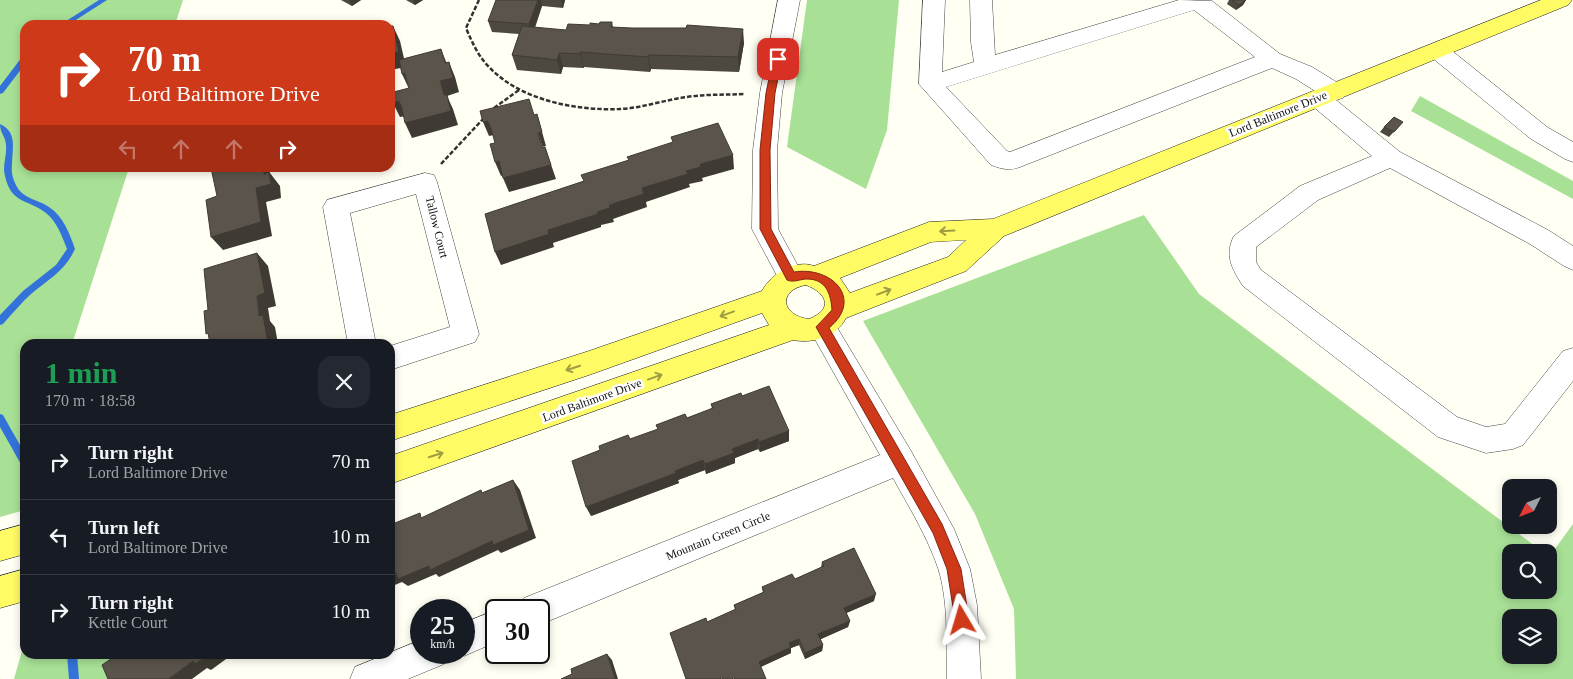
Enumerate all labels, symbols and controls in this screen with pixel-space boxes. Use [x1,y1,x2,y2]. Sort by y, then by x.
pin [757,38,799,80]
icon: right [45,40,110,105]
text: 70 m [128,40,201,79]
icon: arrive [764,45,792,73]
text: Lord Baltimore Drive [128,81,320,106]
street label: Lord Baltimore Drive [1227,88,1329,140]
icon: left [114,135,142,163]
icon: ahead [167,135,195,163]
icon: ahead [220,135,248,163]
icon: right [273,135,301,163]
street label: Tallow Court [423,194,452,260]
one-way arrow [939,227,955,236]
one-way arrow [875,287,891,296]
one-way arrow [719,310,735,320]
text: 1 min [45,356,118,389]
button: close [318,356,370,408]
one-way arrow [566,364,582,374]
one-way arrow [647,372,663,381]
street label: Lord Baltimore Drive [540,376,644,424]
text: 170 m · 18:58 [45,392,135,409]
text: Turn right [88,442,173,463]
icon: right [45,448,73,476]
one-way arrow [428,450,444,459]
text: 70 m [331,451,370,472]
text: Lord Baltimore Drive [88,464,228,481]
north arrow [1502,479,1558,534]
map controls [1502,479,1557,664]
street label: Mountain Green Circle [664,509,772,563]
text: Turn left [88,517,160,538]
icon: left [45,523,73,551]
text: 10 m [331,526,370,547]
text: Lord Baltimore Drive [88,539,228,556]
button: search [1502,544,1557,599]
text: Turn right [88,592,173,613]
position arrow [935,593,987,645]
icon: right [45,598,73,626]
speed limit sign: 30 [485,599,550,664]
text: 10 m [331,601,370,622]
button: layers [1502,609,1557,664]
text: 25 [430,612,455,639]
text: Kettle Court [88,614,168,631]
text: km/h [430,637,455,651]

